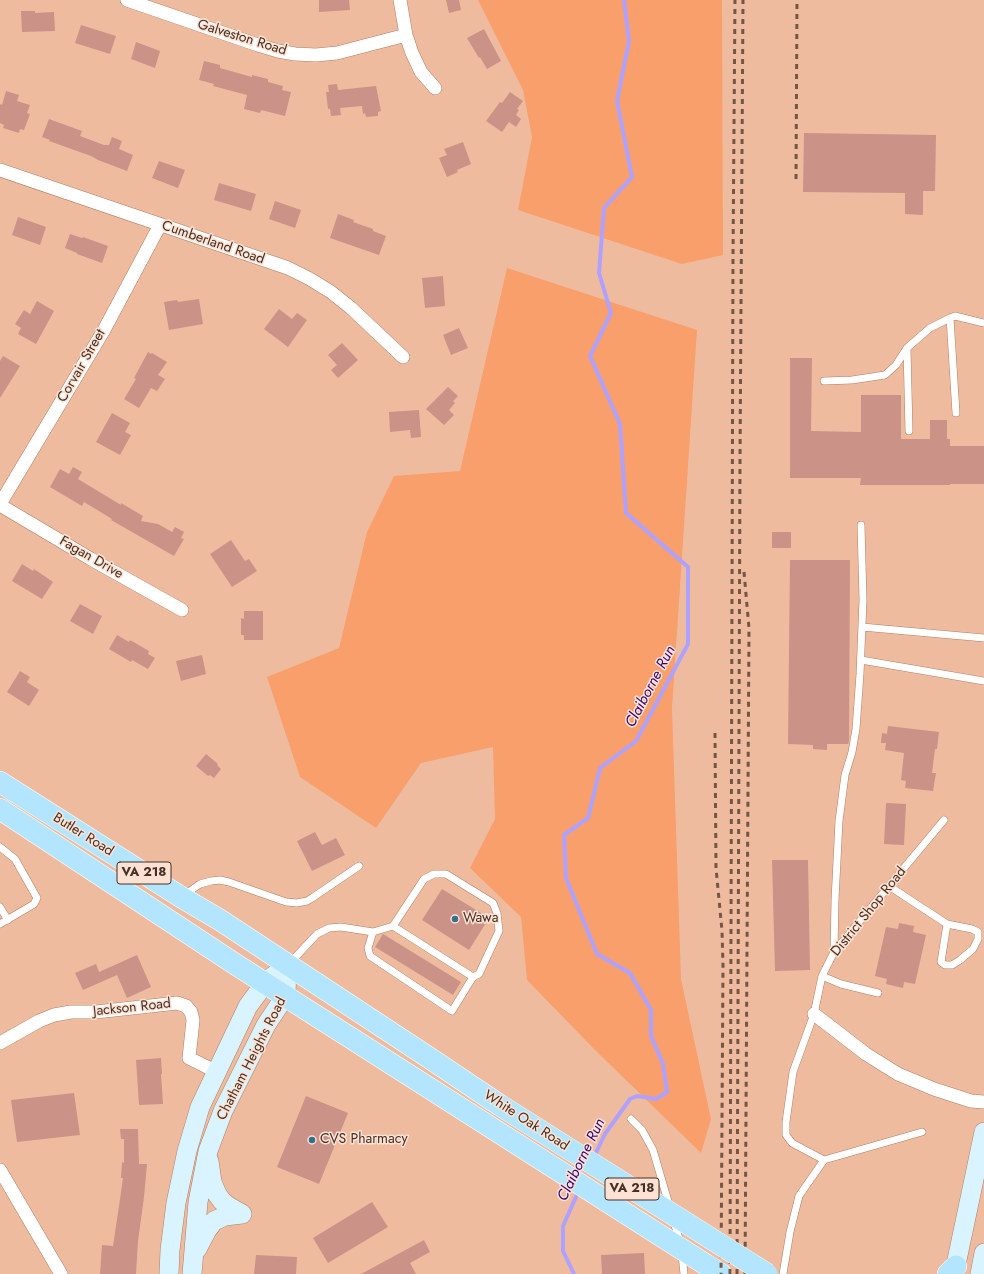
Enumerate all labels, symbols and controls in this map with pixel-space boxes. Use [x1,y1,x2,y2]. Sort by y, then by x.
street label: Galveston Road [195,16,289,60]
street label: Cumberland Road [159,218,267,268]
street label: Corvair Street [54,327,110,405]
street label: Fagan Drive [56,533,126,583]
water label: Claiborne Run [622,643,680,731]
street label: Butler Road [50,810,116,860]
road number: VA 218 [117,862,171,884]
street label: District Shop Road [828,864,910,960]
place label: Wawa [463,911,498,927]
marker: Wawa [450,914,460,924]
street label: Chatham Heights Road [214,995,290,1123]
street label: Jackson Road [92,996,172,1020]
street label: White Oak Road [480,1087,572,1155]
water label: Claiborne Run [554,1116,610,1204]
place label: CVS Pharmacy [320,1132,408,1148]
marker: CVS Pharmacy [307,1135,317,1145]
road number: VA 218 [605,1178,659,1200]

